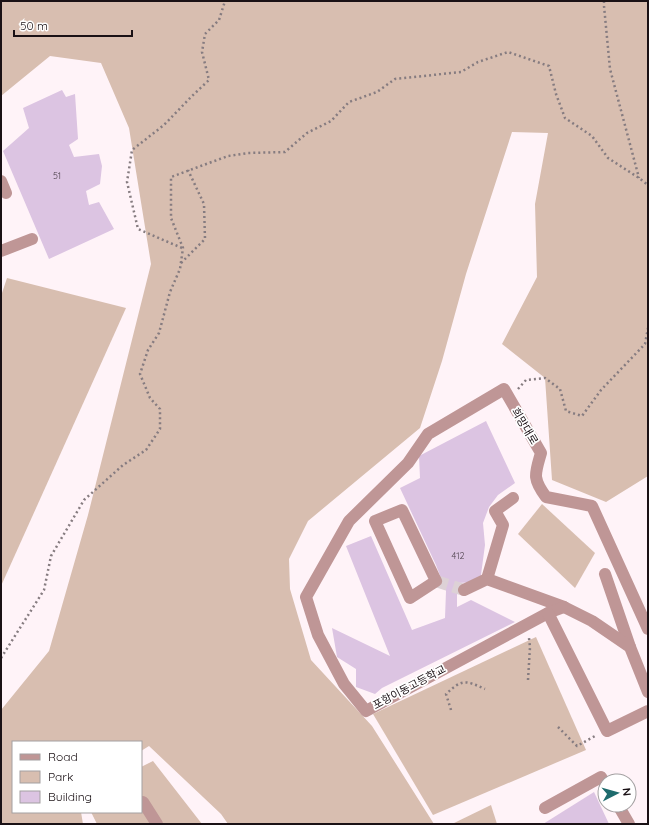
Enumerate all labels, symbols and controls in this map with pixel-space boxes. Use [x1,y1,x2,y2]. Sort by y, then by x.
scale bar [14,12,132,38]
text: 50 m [20,18,48,33]
house number: 51 [53,170,61,181]
street label: 희망대로 [509,405,541,447]
house number: 412 [452,550,465,561]
street label: 포항이동고등학교 [370,662,448,712]
legend [12,741,142,813]
text: Road [48,749,78,764]
text: Park [48,769,73,784]
north arrow [597,773,637,813]
text: N [620,787,634,797]
text: Building [48,789,92,804]

